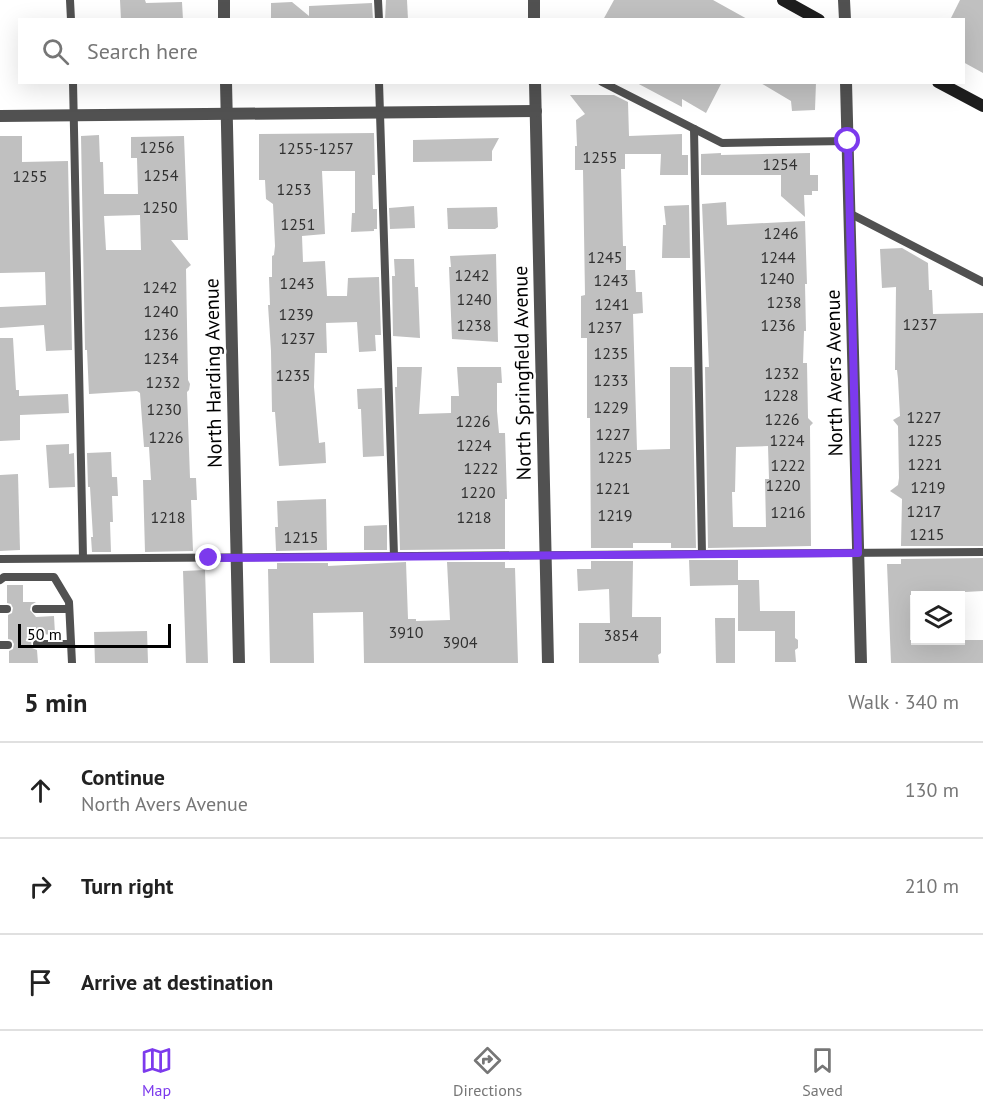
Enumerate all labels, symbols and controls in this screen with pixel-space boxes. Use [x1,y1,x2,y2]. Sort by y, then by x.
search box [18,18,965,84]
icon: search [39,35,72,68]
text: Search here [87,37,198,65]
route start [834,127,860,153]
house number: 1256 [140,137,174,157]
house number: 1255-1257 [278,138,354,158]
house number: 1255 [583,147,617,167]
house number: 1254 [763,154,798,174]
house number: 1254 [144,165,179,185]
house number: 1255 [13,166,47,186]
house number: 1253 [277,179,311,199]
house number: 1250 [143,197,178,217]
house number: 1251 [281,214,315,234]
house number: 1246 [764,223,798,243]
house number: 1245 [588,247,622,267]
house number: 1244 [761,247,796,267]
house number: 1242 [455,265,489,285]
street label: North Springfield Avenue [507,265,537,481]
house number: 1240 [760,268,795,288]
house number: 1243 [594,270,628,290]
house number: 1243 [280,273,314,293]
house number: 1242 [143,277,177,297]
street label: North Harding Avenue [198,278,228,468]
house number: 1240 [457,289,492,309]
street label: North Avers Avenue [820,289,848,457]
house number: 1238 [767,292,801,312]
house number: 1241 [595,294,629,314]
house number: 1240 [144,301,179,321]
house number: 1239 [279,304,313,324]
house number: 1237 [903,314,937,334]
house number: 1238 [457,315,491,335]
house number: 1236 [761,315,795,335]
house number: 1237 [588,317,622,337]
house number: 1236 [144,324,178,344]
house number: 1237 [281,328,315,348]
house number: 1235 [594,343,628,363]
house number: 1234 [144,348,179,368]
house number: 1232 [765,363,799,383]
house number: 1235 [276,365,310,385]
house number: 1233 [594,370,628,390]
house number: 1232 [146,372,180,392]
house number: 1228 [764,385,798,405]
house number: 1229 [594,397,628,417]
house number: 1230 [147,399,182,419]
house number: 1227 [907,407,941,427]
house number: 1226 [765,409,799,429]
house number: 1226 [456,411,490,431]
house number: 1227 [596,424,630,444]
house number: 1226 [149,427,183,447]
house number: 1224 [770,430,805,450]
house number: 1225 [908,430,942,450]
house number: 1224 [457,435,492,455]
house number: 1225 [598,447,632,467]
house number: 1221 [908,454,942,474]
house number: 1222 [771,455,805,475]
house number: 1222 [464,458,498,478]
house number: 1220 [766,475,801,495]
house number: 1219 [911,477,945,497]
house number: 1221 [596,478,630,498]
house number: 1220 [461,482,496,502]
house number: 1217 [907,501,941,521]
house number: 1216 [771,502,805,522]
house number: 1219 [598,505,632,525]
house number: 1218 [151,507,185,527]
house number: 1218 [457,507,491,527]
house number: 1215 [910,524,944,544]
house number: 1215 [284,527,318,547]
route end [195,544,221,570]
map controls [911,591,965,645]
button: layers [911,591,965,645]
scale bar [18,621,171,648]
house number: 3910 [389,622,424,642]
text: 50 m [27,624,62,644]
house number: 3854 [604,625,639,645]
house number: 3904 [443,632,478,652]
text: 5 min [24,686,87,719]
text: Walk · 340 m [848,689,959,715]
text: Continue [81,763,165,791]
icon: ahead [24,774,57,807]
text: 130 m [905,777,959,803]
text: North Avers Avenue [81,791,248,817]
icon: right [24,870,57,903]
text: Turn right [81,872,173,900]
text: 210 m [905,873,959,899]
icon: arrive [24,966,57,999]
text: Arrive at destination [81,968,273,996]
tab: Map [140,1044,173,1100]
tab: Directions [453,1044,522,1100]
tab: Saved [802,1044,843,1100]

